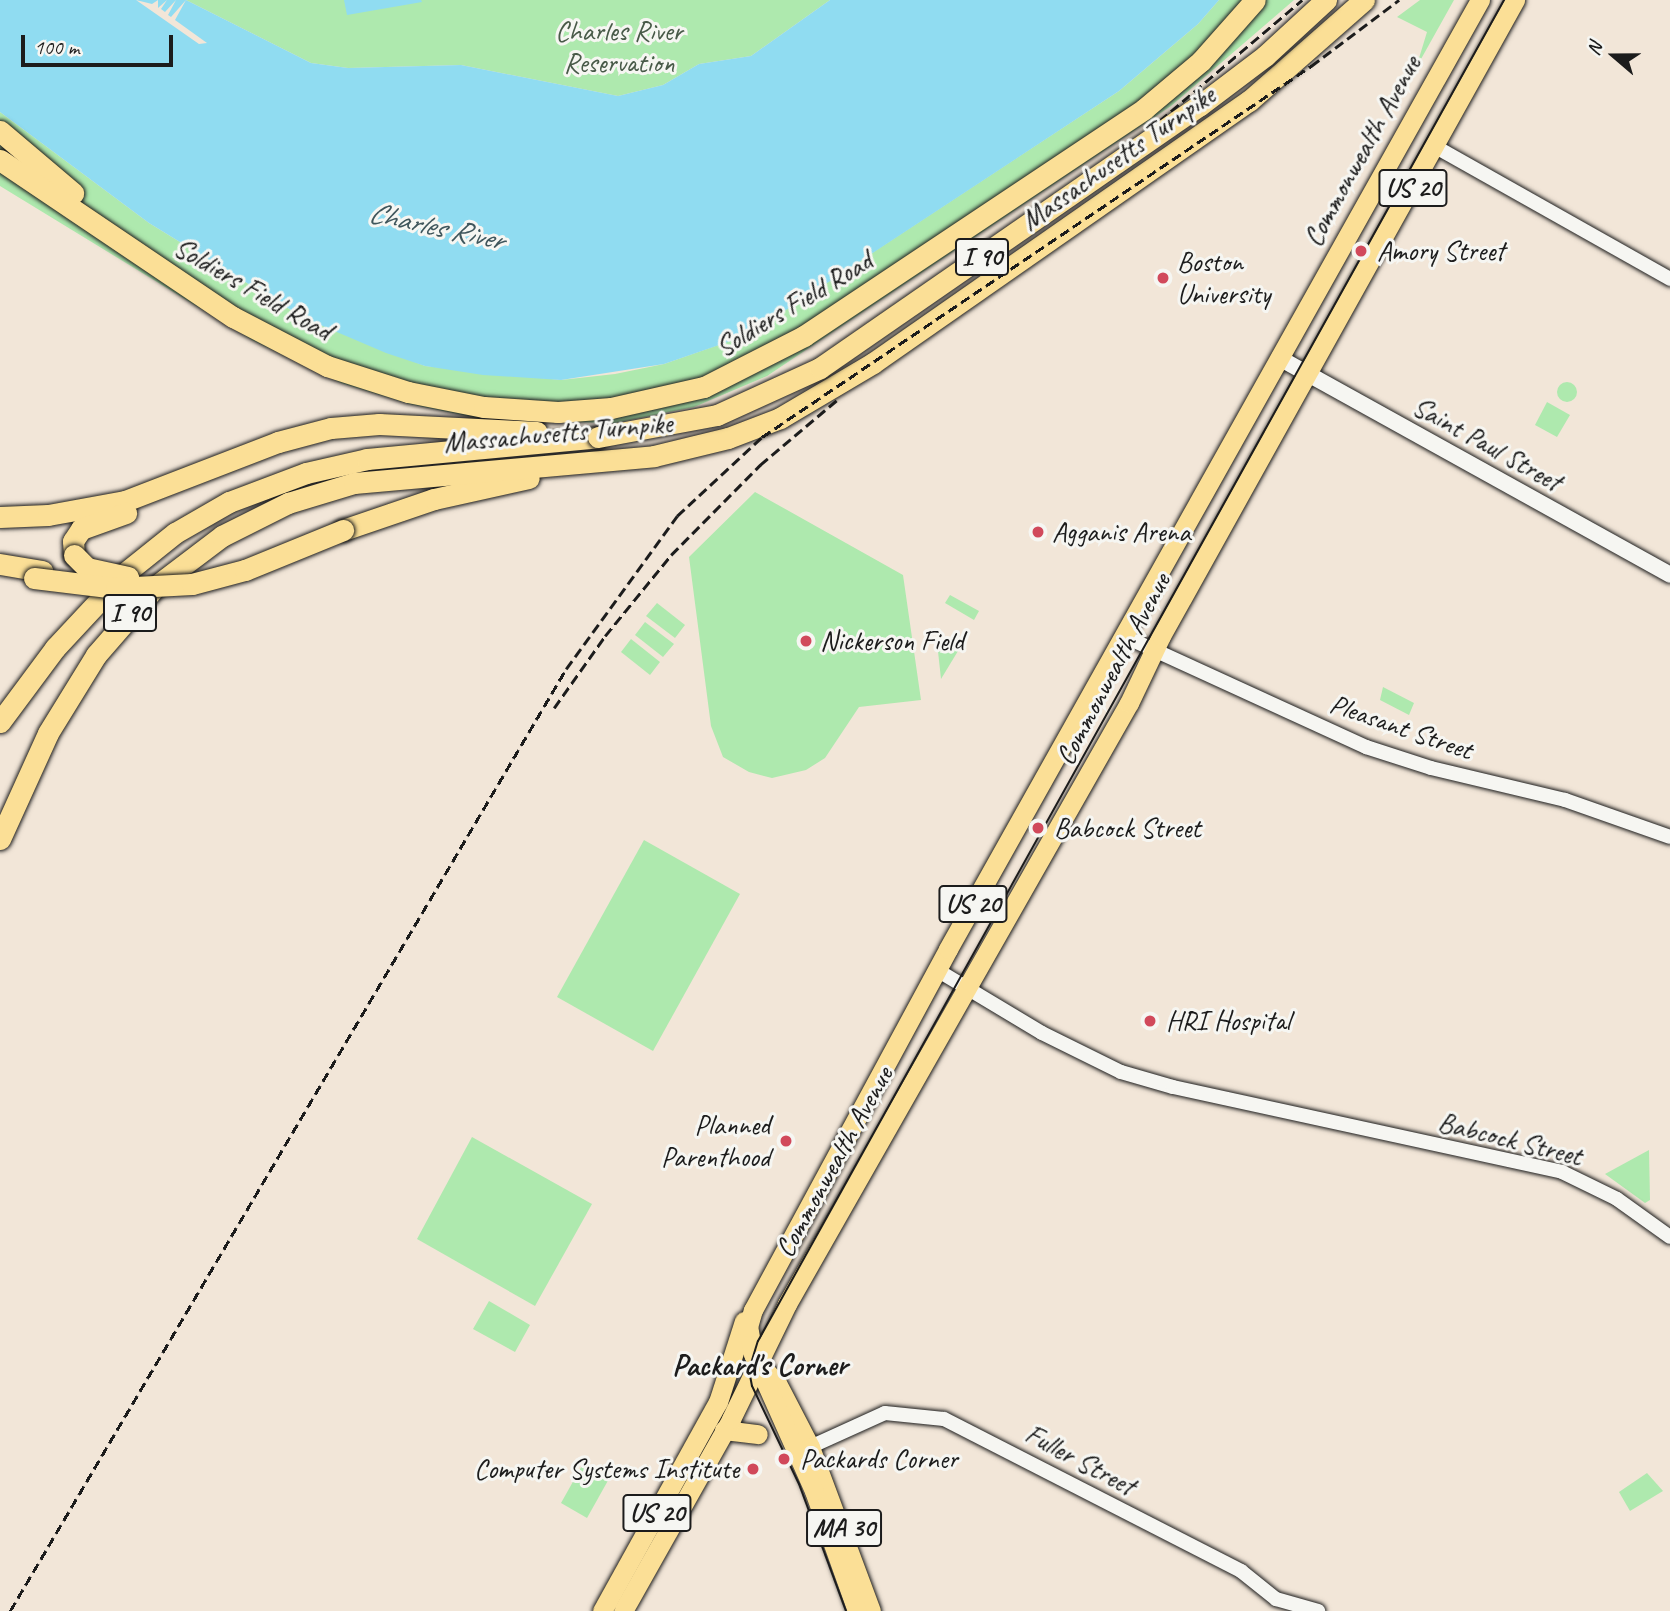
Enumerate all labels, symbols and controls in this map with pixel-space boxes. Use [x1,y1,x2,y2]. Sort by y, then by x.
park label: Charles River Reservation [555,14,683,80]
scale bar [24,21,177,65]
north arrow [1579,21,1649,91]
text: 100 m [34,34,79,60]
text: N [1581,39,1608,58]
street label: Commonwealth Avenue [1296,50,1428,252]
street label: Massachusetts Turnpike [1015,79,1221,237]
road number: US 20 [1378,166,1448,210]
water label: Charles River [365,194,507,258]
street label: Soldiers Field Road [168,230,338,348]
road number: I 90 [954,234,1010,280]
place label: Amory Street [1377,234,1505,268]
marker: Amory Street [1351,241,1371,261]
street label: Soldiers Field Road [710,244,878,364]
place label: Boston University [1177,245,1270,311]
marker: Boston University [1155,270,1171,286]
street label: Saint Paul Street [1406,389,1568,499]
street label: Massachusetts Turnpike [443,406,673,460]
place label: Agganis Arena [1052,515,1189,549]
marker: Agganis Arena [1030,524,1046,540]
street label: Commonwealth Avenue [1048,567,1178,771]
road number: I 90 [102,590,158,636]
place label: Nickerson Field [820,624,964,658]
marker: Nickerson Field [798,633,814,649]
street label: Pleasant Street [1325,687,1477,767]
place label: Babcock Street [1054,811,1201,845]
marker: Babcock Street [1028,818,1048,838]
road number: US 20 [938,882,1008,926]
place label: HRI Hospital [1166,1004,1290,1038]
marker: HRI Hospital [1140,1011,1160,1031]
street label: Commonwealth Avenue [768,1061,900,1263]
street label: Babcock Street [1435,1105,1585,1173]
place label: Planned Parenthood [661,1108,770,1174]
marker: Planned Parenthood [776,1131,796,1151]
district label: Packard's Corner [672,1347,848,1383]
street label: Fuller Street [1019,1417,1141,1503]
place label: Packards Corner [800,1442,958,1476]
marker: Packards Corner [774,1449,794,1469]
place label: Computer Systems Institute [476,1452,739,1486]
marker: Computer Systems Institute [745,1461,761,1477]
road number: US 20 [622,1490,692,1536]
road number: MA 30 [806,1506,882,1550]

